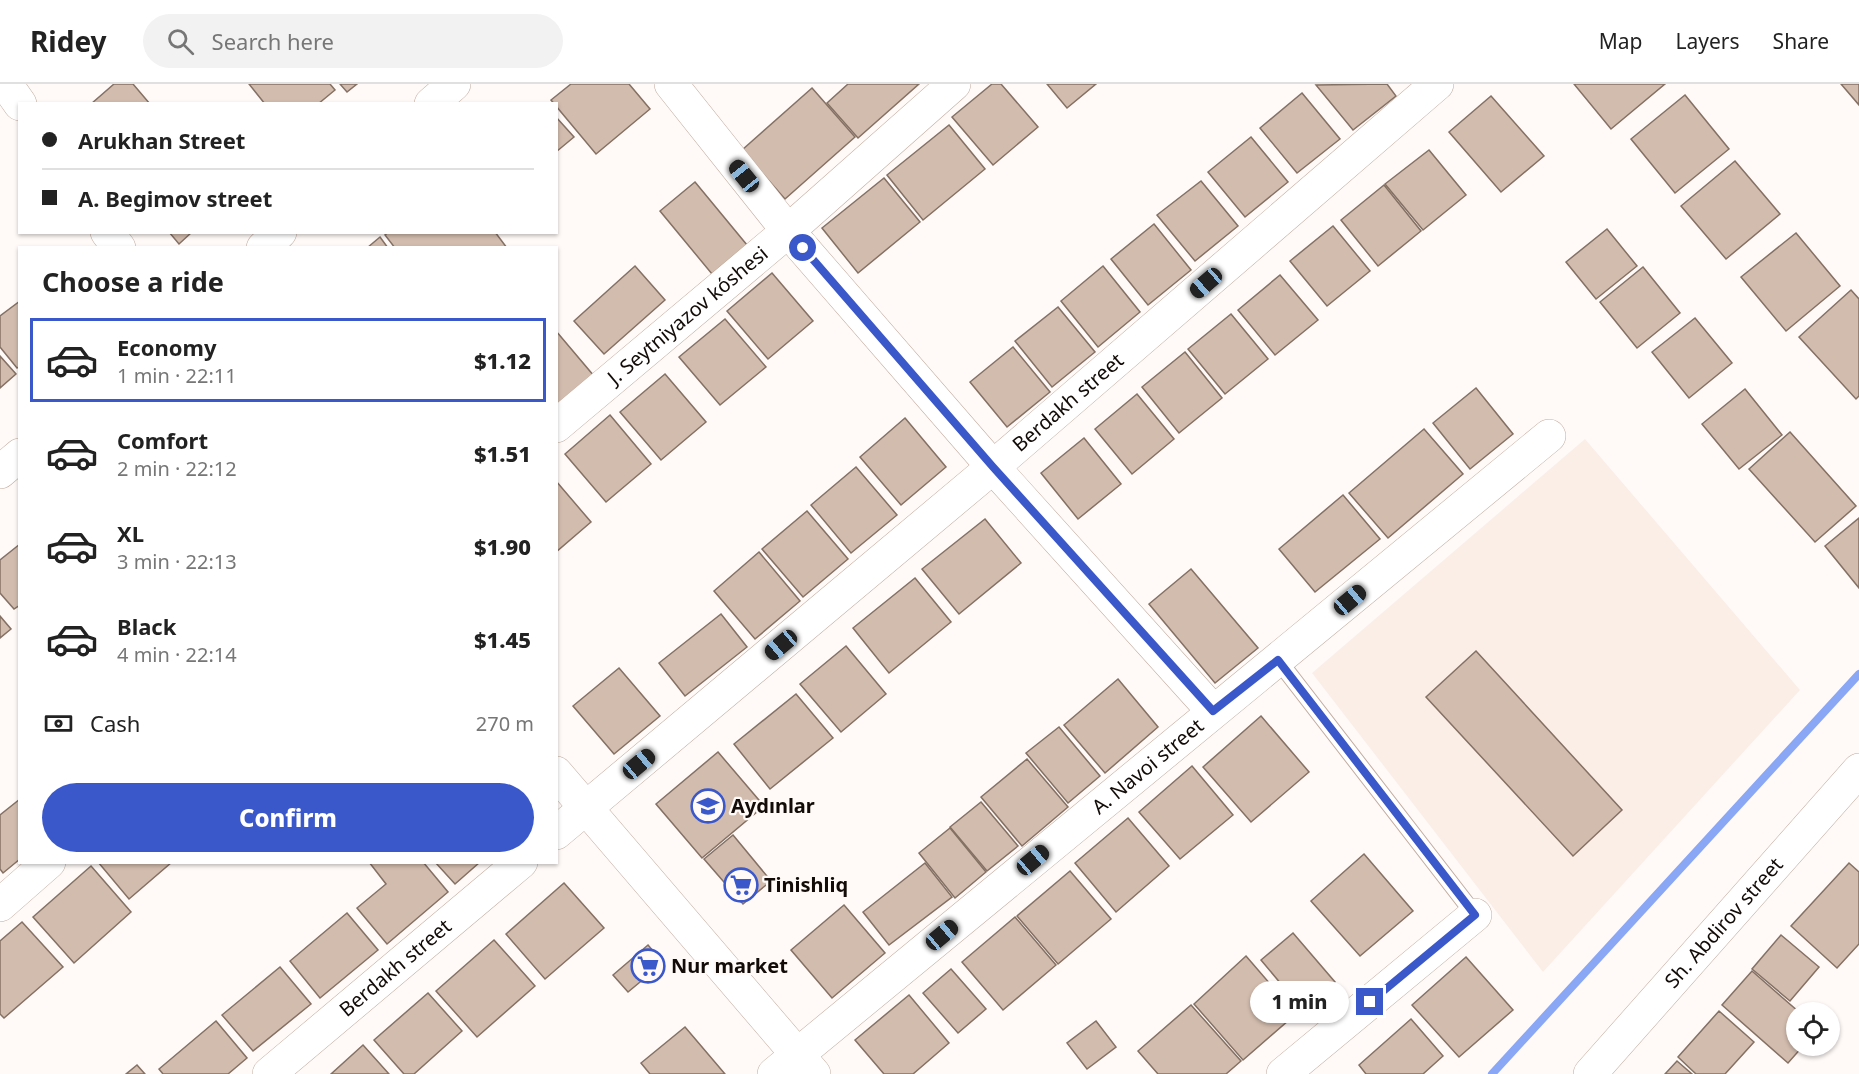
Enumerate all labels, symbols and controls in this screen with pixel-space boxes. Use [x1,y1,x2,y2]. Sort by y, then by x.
search box [143,14,563,68]
text: Ridey [30,22,107,60]
icon: search [164,25,197,58]
text: Search here [212,26,334,56]
text: Map [1599,27,1643,55]
text: Layers [1676,27,1740,55]
text: Share [1773,27,1829,55]
text: Arukhan Street [78,125,245,155]
car [726,156,762,196]
text: A. Begimov street [78,183,272,213]
route start [789,234,816,261]
street label: J. Seytniyazov kóshesi [600,240,773,391]
text: Choose a ride [42,263,224,300]
car [1187,264,1225,302]
text: Economy [117,332,216,362]
icon: car [45,333,99,387]
text: $1.12 [474,345,531,375]
street label: Berdakh street [1006,347,1129,457]
text: 1 min · 22:11 [117,362,237,389]
text: Comfort [117,425,208,455]
icon: car [45,426,99,480]
text: $1.51 [474,438,531,468]
text: 2 min · 22:12 [117,455,237,482]
text: XL [117,518,144,548]
icon: car [45,519,99,573]
text: $1.90 [474,531,531,561]
text: 3 min · 22:13 [117,548,237,575]
car [1330,582,1370,618]
text: Black [117,611,176,641]
icon: car [45,612,99,666]
text: $1.45 [474,624,531,654]
car [761,627,801,663]
text: 4 min · 22:14 [117,641,237,668]
icon: cash [42,707,75,740]
text: Cash [90,708,140,738]
text: 270 m [476,710,534,737]
street label: A. Navoi street [1086,712,1209,820]
car [619,746,659,782]
button: Confirm [42,783,534,852]
school or university icon: Aydınlar [690,788,726,824]
place label: Aydınlar [731,792,815,819]
car [1013,842,1053,878]
street label: Sh. Abdirov street [1658,851,1789,993]
supermarket icon: Tinishliq [723,867,759,903]
place label: Tinishliq [764,871,848,898]
street label: Berdakh street [333,912,457,1022]
car [922,917,962,953]
supermarket icon: Nur market [630,948,666,984]
place label: Nur market [671,952,788,979]
callout: 1 min [1250,981,1349,1023]
text: 1 min [1272,988,1327,1015]
route end [1356,988,1383,1015]
map controls [1786,1002,1840,1056]
button: locate [1786,1002,1840,1056]

